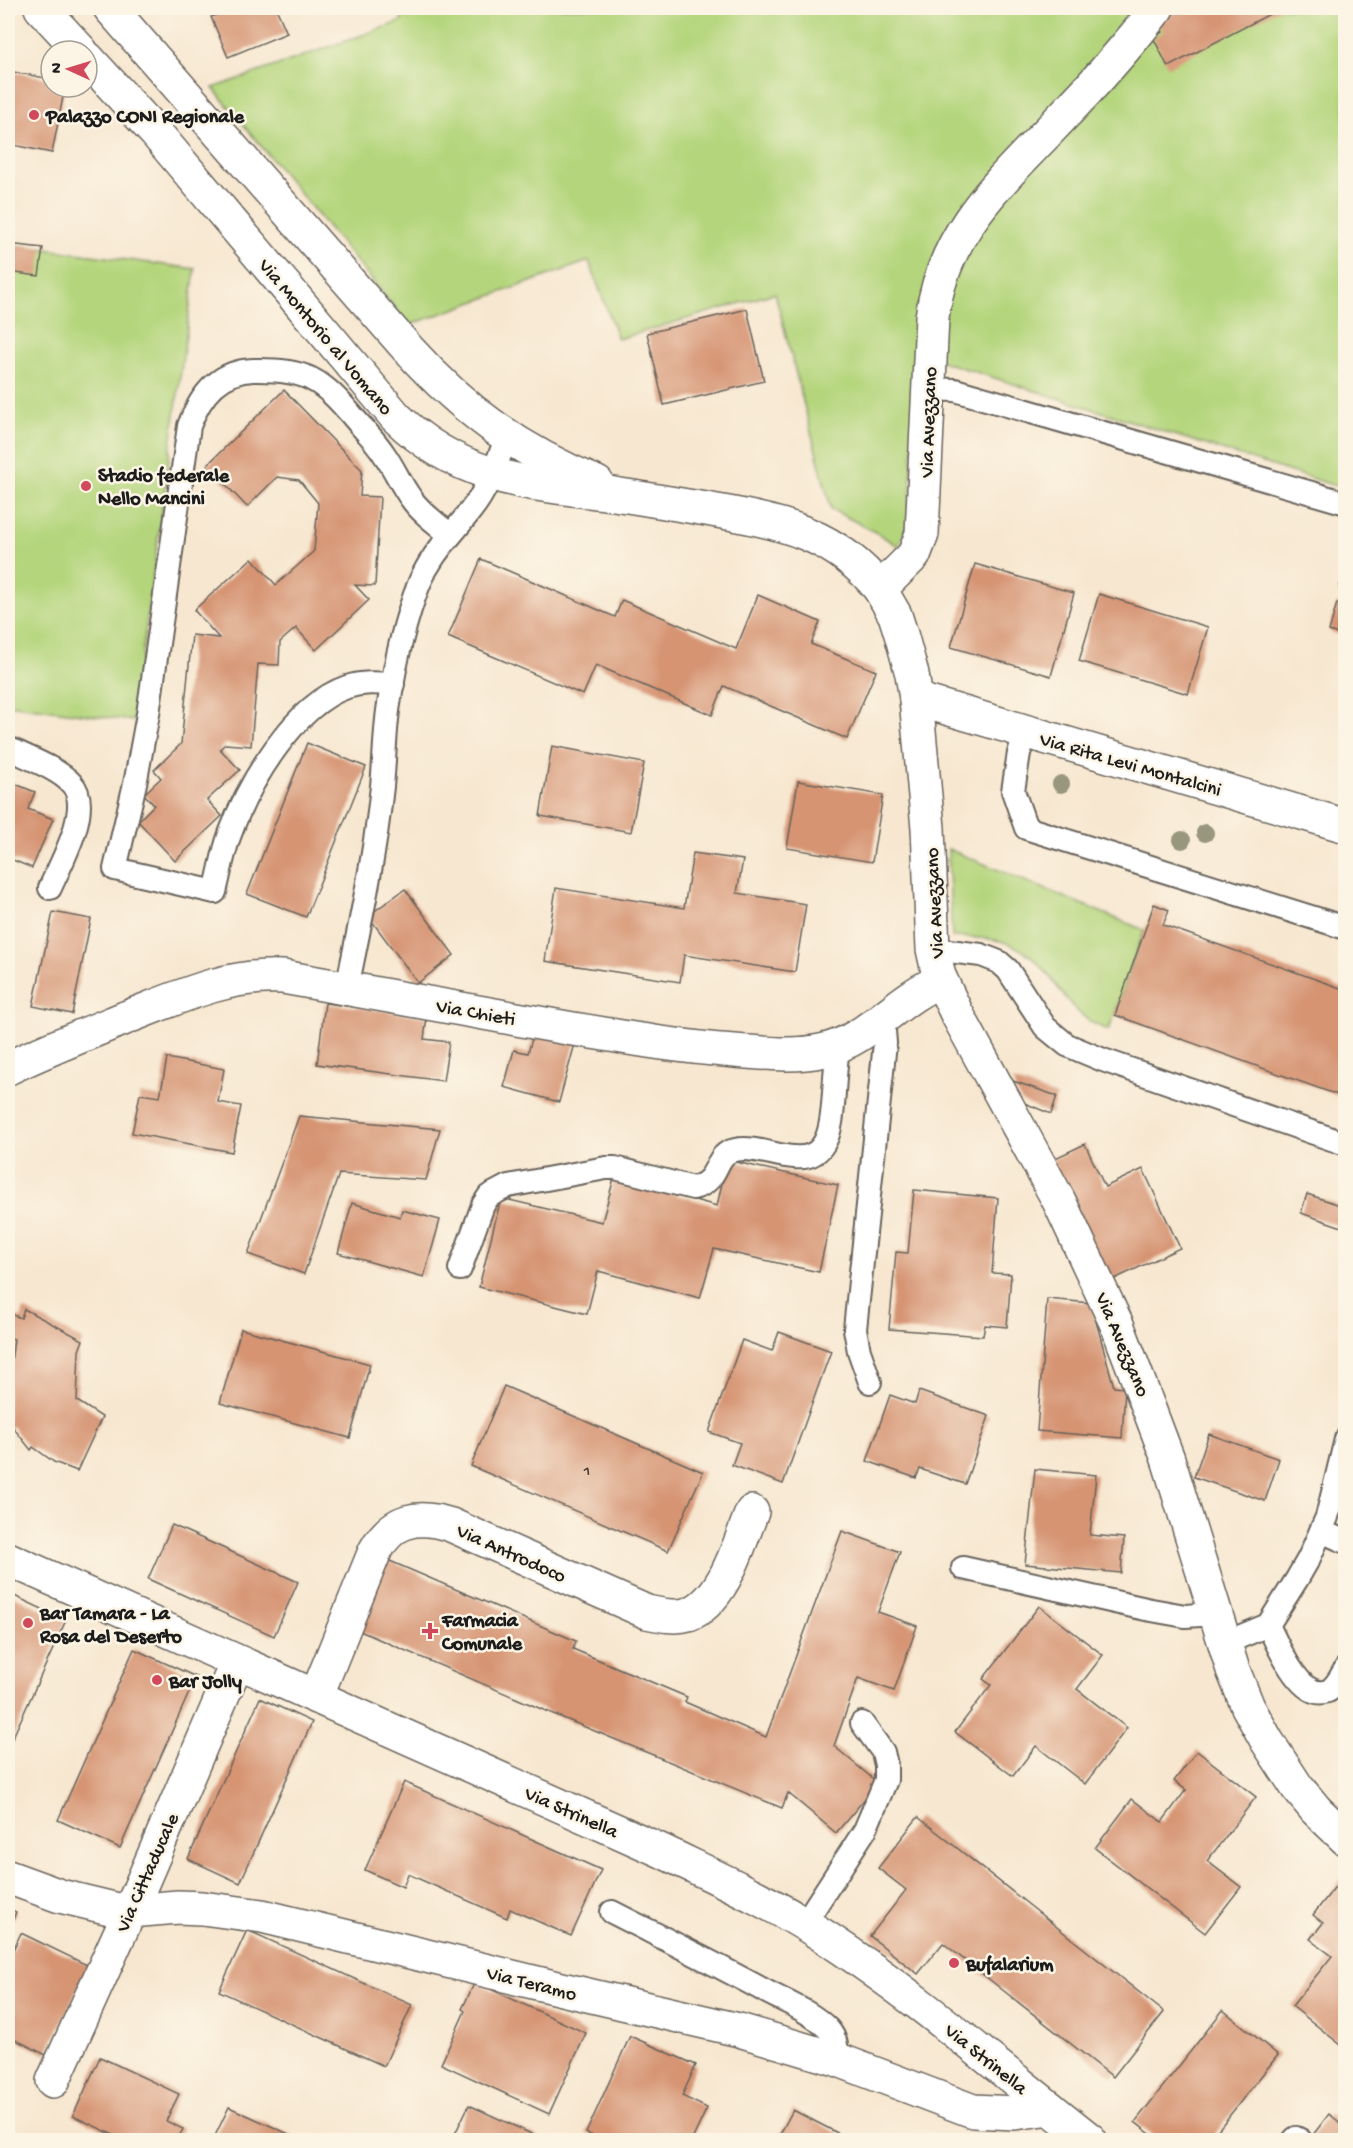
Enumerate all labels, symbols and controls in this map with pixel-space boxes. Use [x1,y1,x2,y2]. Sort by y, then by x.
north arrow [39,39,99,99]
text: N [48,62,67,74]
place label: Palazzo CONI Regionale [45,107,245,130]
marker: Palazzo CONI Regionale [27,108,41,122]
street label: Via Montorio al Vomano [252,255,396,421]
street label: Via Avezzano [917,366,944,479]
place label: Stadio federale Nello Mancini [98,466,230,512]
marker: Stadio federale Nello Mancini [79,479,93,493]
street label: Via Rita Levi Montalcini [1036,729,1224,803]
street label: Via Avezzano [922,847,951,960]
street label: Via Chieti [433,996,517,1033]
street label: Via Avezzano [1088,1289,1153,1401]
house number: 1 [583,1463,590,1482]
street label: Via Antrodoco [451,1520,569,1590]
place label: Bar Tamara - La Rosa del Deserto [39,1604,183,1650]
place label: Farmacia Comunale [441,1611,523,1657]
marker: Bar Tamara - La Rosa del Deserto [21,1616,35,1630]
marker: Farmacia Comunale [423,1624,437,1638]
place label: Bar Jolly [168,1672,242,1695]
marker: Bar Jolly [150,1673,164,1687]
street label: Via Strinella [519,1783,622,1845]
street label: Via Cittaducale [112,1810,186,1937]
place label: Bufalarium [965,1955,1054,1978]
marker: Bufalarium [947,1956,961,1970]
street label: Via Teramo [483,1963,579,2008]
street label: Via Strinella [938,2020,1032,2102]

